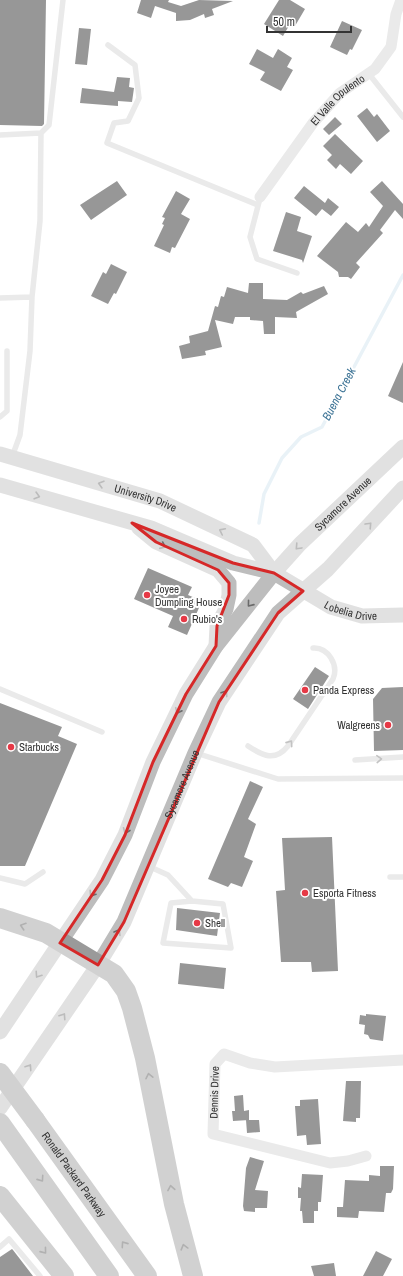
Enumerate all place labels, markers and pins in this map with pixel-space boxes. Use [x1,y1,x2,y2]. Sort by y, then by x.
place label: Joyee Dumpling House [155,582,222,609]
marker: Joyee Dumpling House [142,590,152,600]
place label: Rubio's [192,612,223,626]
marker: Rubio's [179,614,189,624]
place label: Panda Express [313,683,375,697]
marker: Panda Express [300,685,310,695]
place label: Walgreens [337,718,380,732]
marker: Walgreens [383,720,393,730]
place label: Starbucks [19,740,60,754]
marker: Starbucks [6,742,16,752]
place label: Esporta Fitness [313,886,377,900]
marker: Esporta Fitness [300,888,310,898]
place label: Shell [205,916,225,930]
marker: Shell [192,918,202,928]

